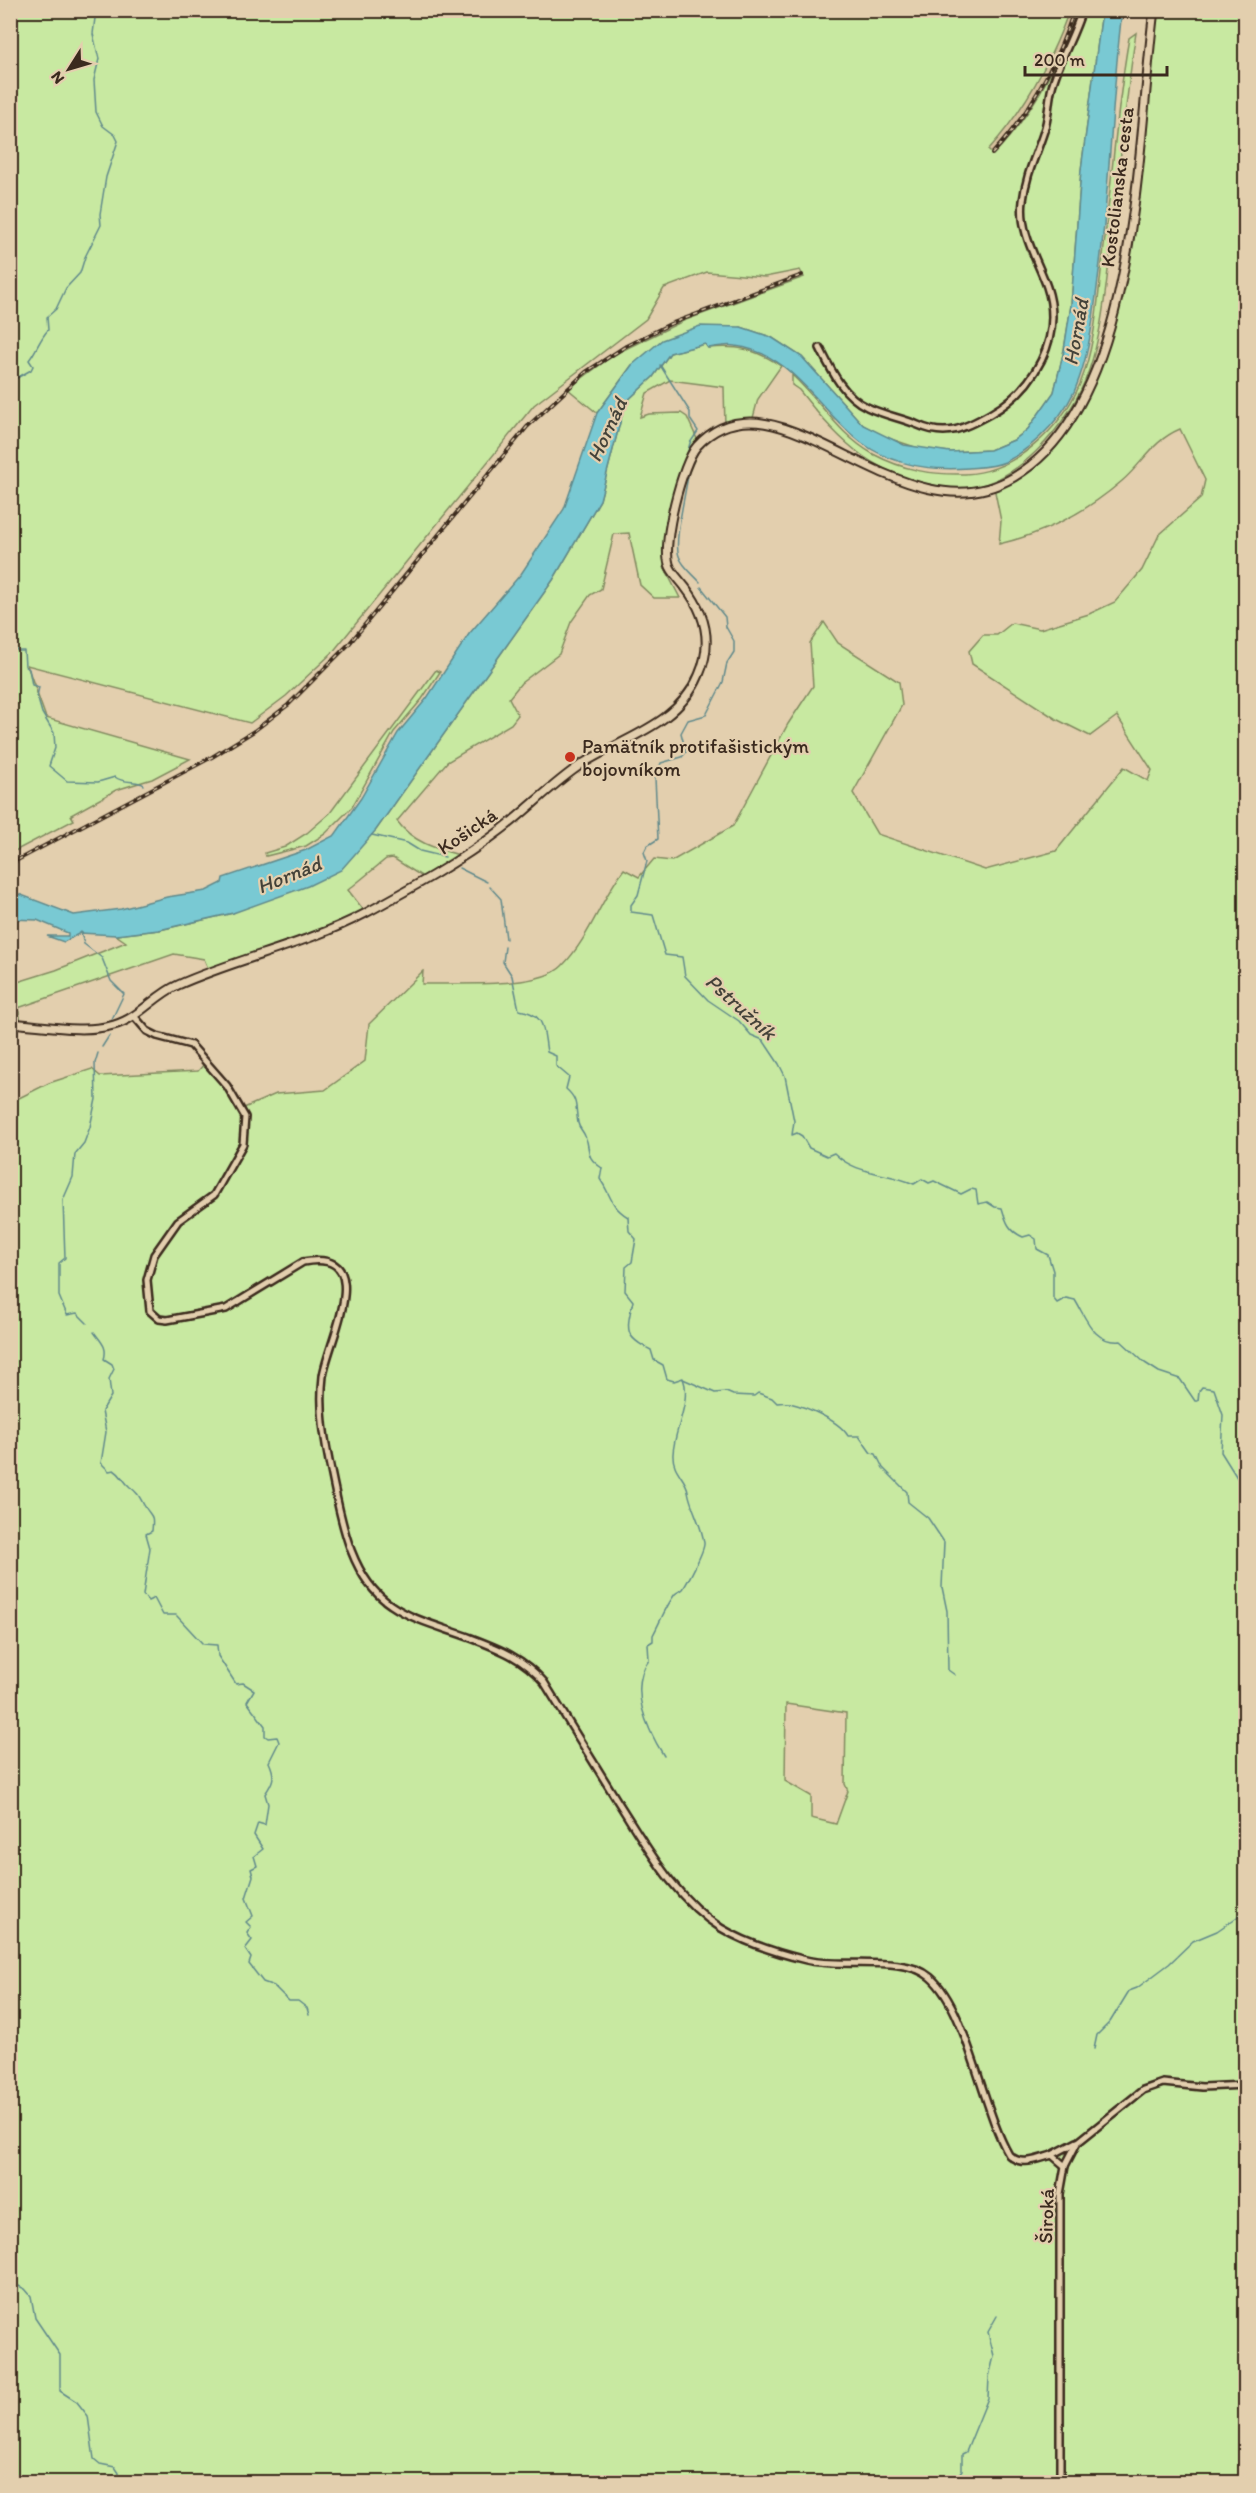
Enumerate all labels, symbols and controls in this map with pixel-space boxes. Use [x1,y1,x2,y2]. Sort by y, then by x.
north arrow [39,39,99,99]
scale bar [1025,39,1168,77]
text: 200 m [1034,49,1085,71]
text: N [47,68,68,88]
street label: Kostolianska cesta [1095,105,1139,269]
water label: Hornád [1057,295,1094,367]
water label: Hornád [581,393,633,466]
place label: Pamätník protifašistickým bojovníkom [582,734,809,781]
marker: Pamätník protifašistickým bojovníkom [563,750,577,764]
street label: Košická [433,802,502,860]
water label: Hornád [253,850,326,899]
water label: Pstružník [701,968,783,1046]
street label: Široká [1033,2187,1059,2244]

